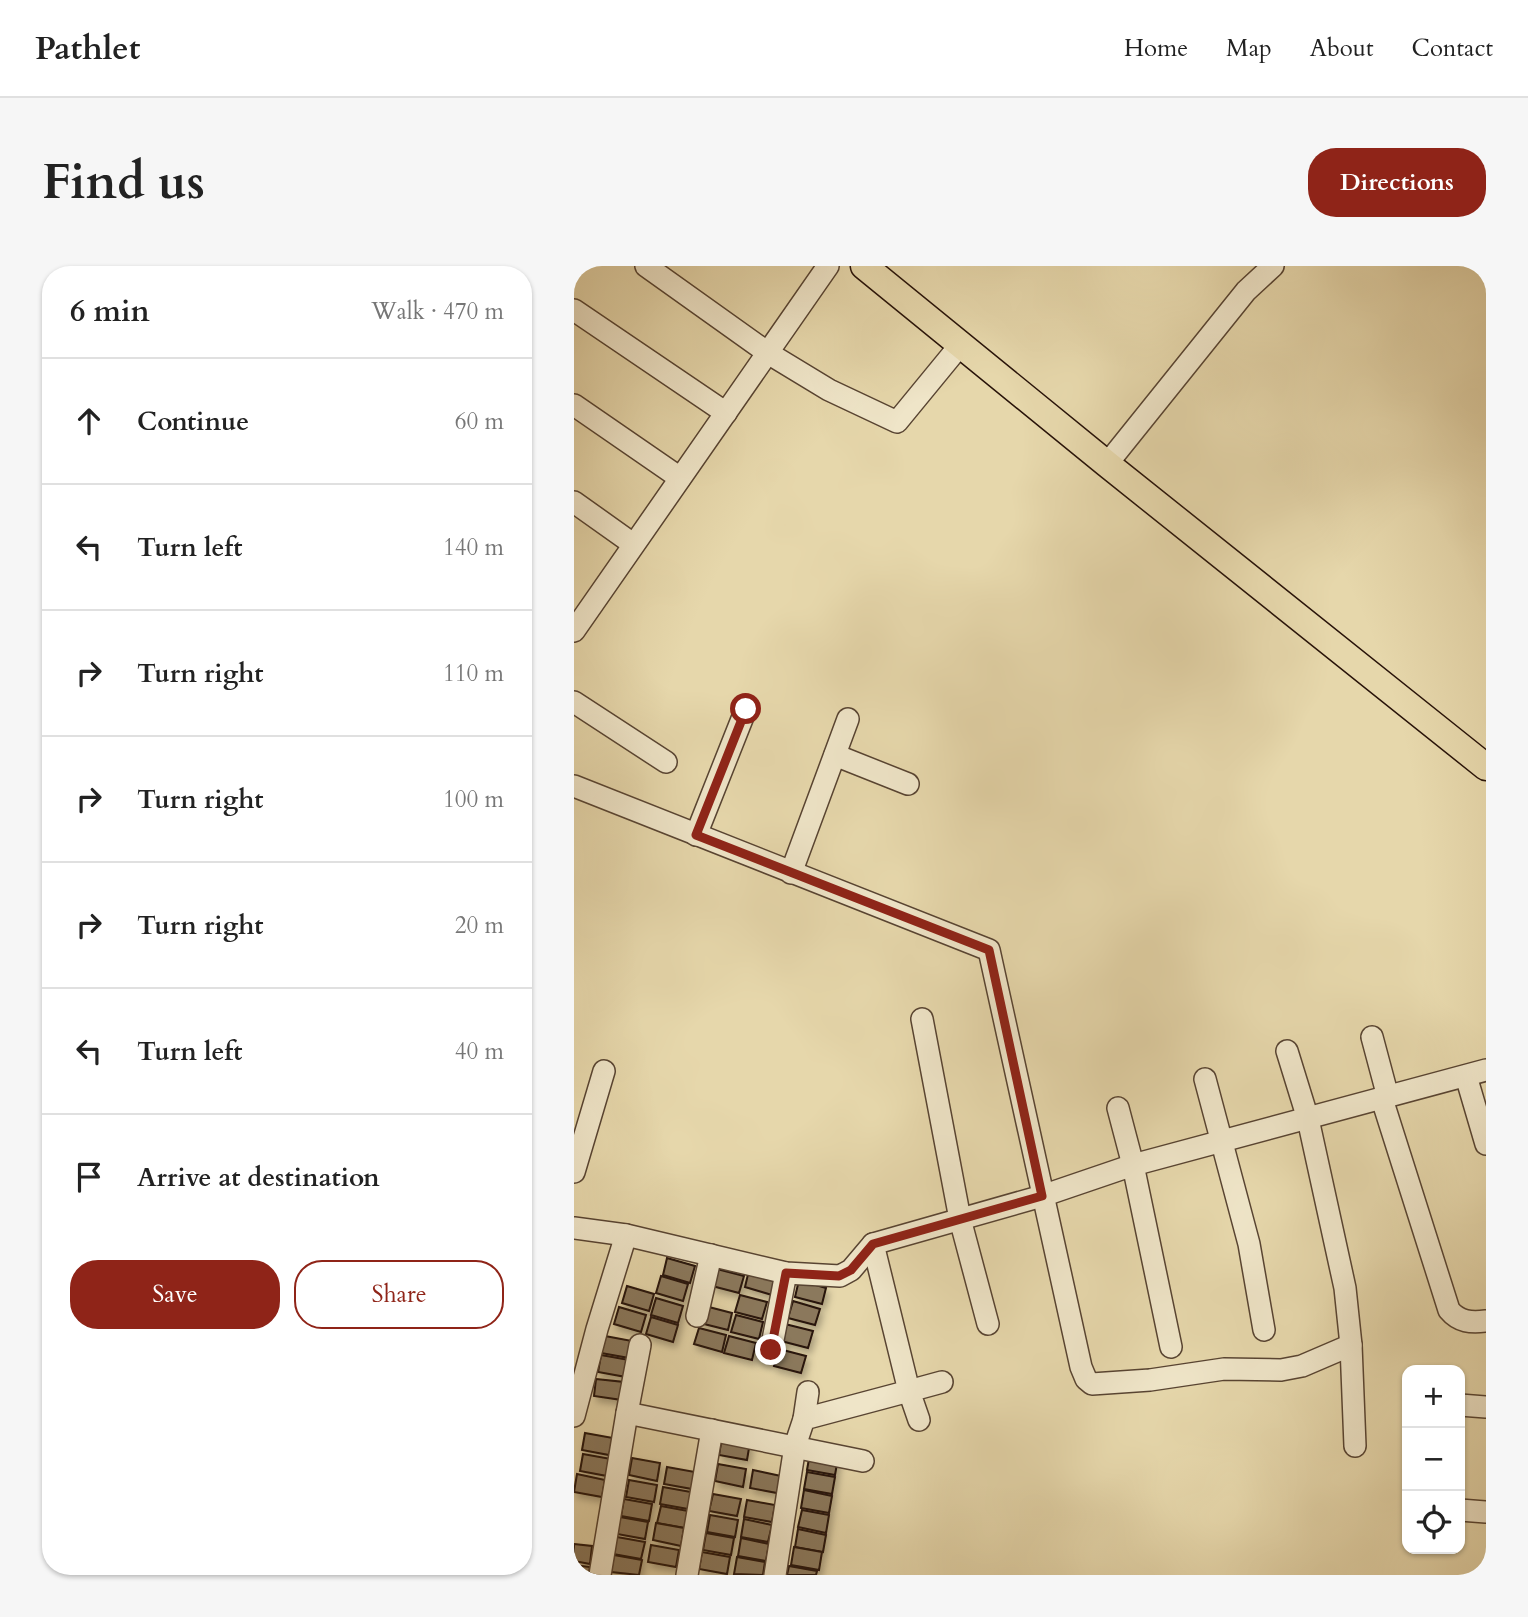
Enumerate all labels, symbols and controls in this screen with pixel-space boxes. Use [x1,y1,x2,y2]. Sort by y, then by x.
text: Pathlet [35,26,140,71]
text: Home [1124,32,1188,65]
text: Map [1226,32,1272,65]
text: About [1310,32,1374,65]
text: Contact [1412,32,1493,65]
button: Directions [1308,148,1486,217]
text: Find us [42,149,205,216]
text: 6 min [70,291,150,332]
text: Walk · 470 m [371,296,504,327]
icon: ahead [70,402,108,440]
text: Continue [137,404,249,439]
text: 60 m [455,406,504,437]
icon: left [70,528,108,566]
text: Turn left [137,530,242,565]
text: 140 m [443,532,504,563]
icon: right [70,654,108,692]
text: Turn right [137,656,264,691]
text: 110 m [443,658,504,689]
route start [730,693,761,724]
icon: right [70,780,108,818]
text: Turn right [137,782,264,817]
text: 100 m [443,784,504,815]
icon: right [70,906,108,944]
text: Turn right [137,908,264,943]
text: 20 m [455,910,504,941]
icon: left [70,1032,108,1070]
text: Turn left [137,1034,242,1069]
text: 40 m [455,1036,504,1067]
icon: arrive [70,1158,108,1196]
text: Arrive at destination [137,1160,380,1195]
button: Save [70,1260,280,1329]
button: Share [294,1260,504,1329]
route end [755,1334,786,1365]
map controls [1402,1365,1465,1554]
button: + [1402,1365,1465,1428]
button: − [1402,1428,1465,1491]
button: locate [1402,1491,1465,1554]

